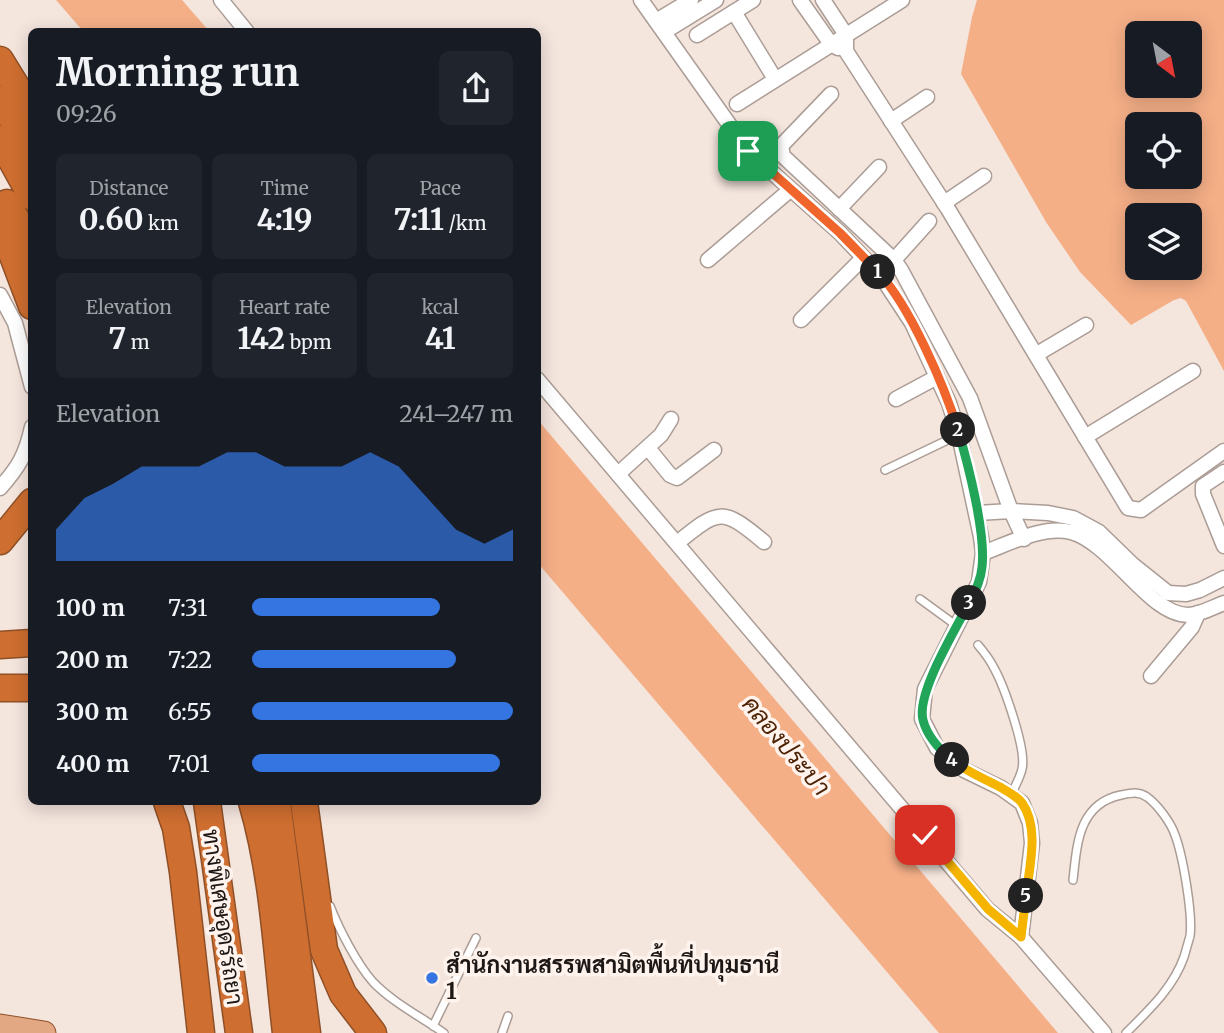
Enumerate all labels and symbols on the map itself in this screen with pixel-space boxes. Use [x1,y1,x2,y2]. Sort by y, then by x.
north arrow [1125,21,1202,98]
pin [718,121,778,181]
pin: 1 [860,254,896,290]
pin: 2 [940,412,976,448]
pin: 3 [951,586,986,620]
water label: คลองประปา [736,689,837,802]
pin: 4 [934,742,970,778]
pin [895,805,955,865]
street label: ทางพิเศษอุดรรัถยา [195,827,250,1007]
pin: 5 [1009,878,1044,914]
place label: สำนักงานสรรพสามิตพื้นที่ปทุมธานี 1 [446,943,779,1005]
marker: สำนักงานสรรพสามิตพื้นที่ปทุมธานี 1 [424,970,440,986]

